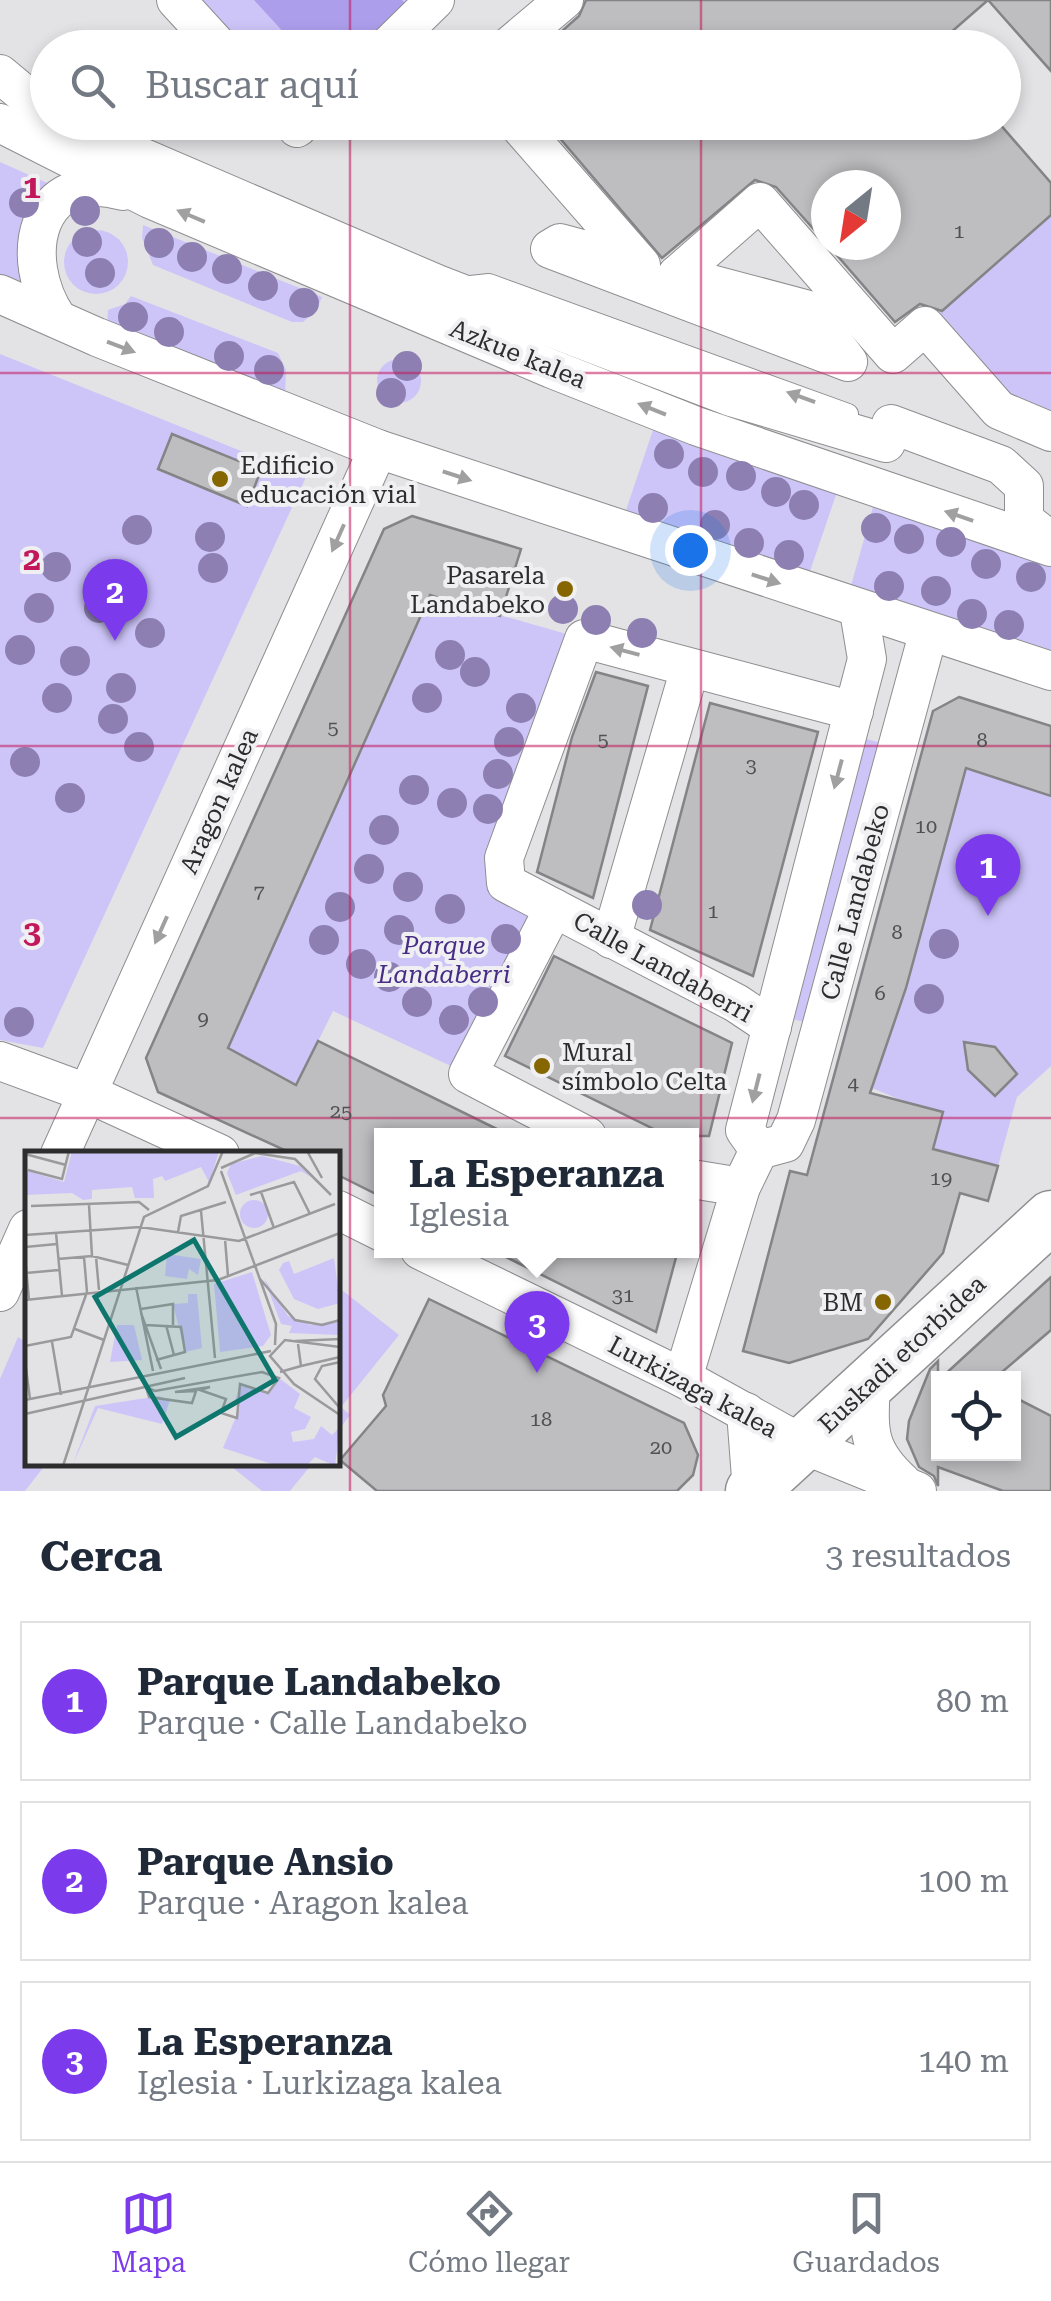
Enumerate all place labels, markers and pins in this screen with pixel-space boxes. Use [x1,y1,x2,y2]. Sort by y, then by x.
place label: Edificio educación vial [240,451,417,509]
marker: Edificio educación vial [209,468,231,490]
pin: 2 [82,558,148,641]
place label: Pasarela Landabeko [410,561,545,619]
marker: Pasarela Landabeko [554,578,576,600]
pin: 1 [956,834,1020,916]
place label: Mural símbolo Celta [562,1038,728,1096]
marker: Mural símbolo Celta [531,1055,553,1077]
place label: BM [822,1288,863,1317]
pin: 3 [504,1290,570,1373]
marker: BM [872,1291,894,1313]

